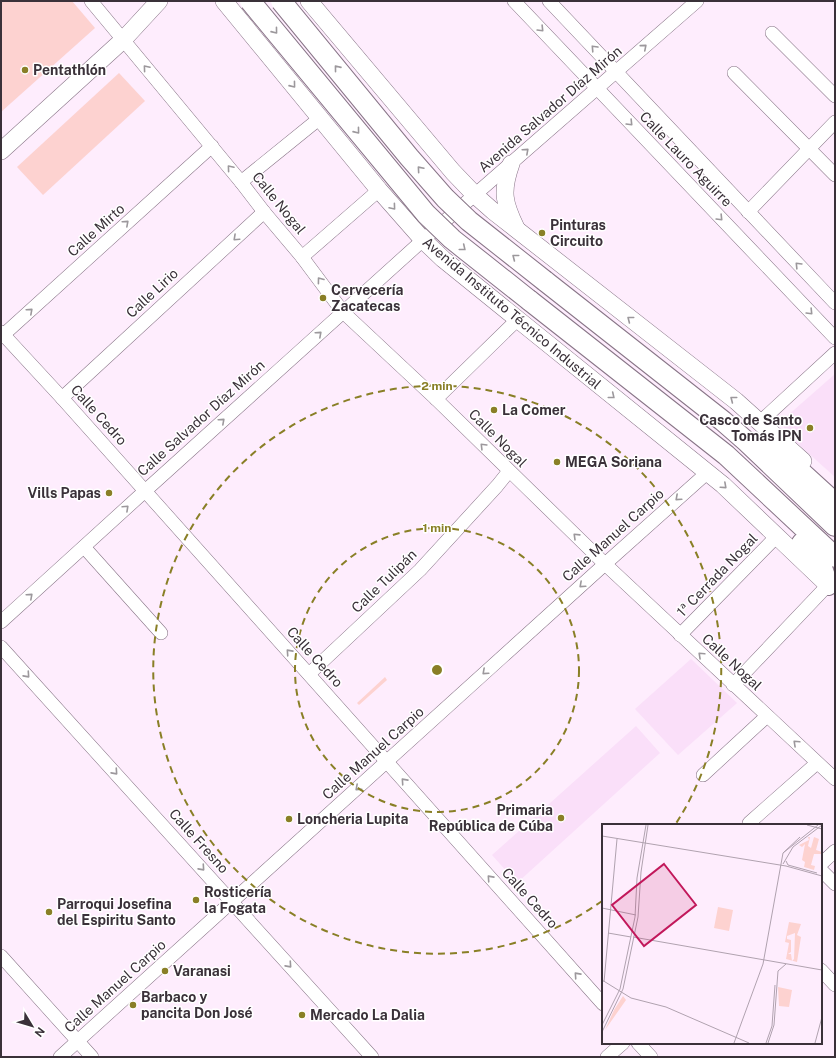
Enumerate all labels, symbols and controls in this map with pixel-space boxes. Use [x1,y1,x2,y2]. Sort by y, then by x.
one-way arrow [536,24,544,32]
one-way arrow [270,27,277,34]
street label: Avenida Salvador Díaz Mirón [475,43,625,175]
one-way arrow [640,44,647,51]
one-way arrow [591,45,598,53]
place label: Pentathlón [33,62,106,78]
marker: Pentathlón [20,65,30,75]
one-way arrow [144,66,151,73]
one-way arrow [335,66,342,73]
one-way arrow [288,81,295,88]
street label: Calle Lauro Aguirre [637,108,735,210]
one-way arrow [625,119,632,126]
one-way arrow [353,127,360,134]
one-way arrow [521,149,529,156]
one-way arrow [227,165,234,173]
one-way arrow [417,166,424,173]
street label: Calle Nogal [249,169,309,237]
street label: Calle Mirto [64,200,128,260]
one-way arrow [389,203,396,210]
one-way arrow [715,213,723,221]
place label: Pinturas Circuito [550,217,606,249]
one-way arrow [121,221,129,228]
marker: Pinturas Circuito [537,228,547,238]
one-way arrow [233,233,240,240]
street label: Avenida Instituto Técnico Industrial [420,234,604,392]
one-way arrow [459,244,466,251]
one-way arrow [512,255,519,262]
one-way arrow [796,262,803,270]
street label: Calle Lirio [123,265,181,321]
one-way arrow [318,278,325,285]
place label: Cervecería Zacatecas [331,282,403,314]
marker: Cervecería Zacatecas [318,293,328,303]
one-way arrow [805,307,812,315]
one-way arrow [25,308,33,315]
one-way arrow [628,317,635,324]
one-way arrow [314,331,321,338]
street label: Calle Salvador Díaz Mirón [134,357,268,479]
text: 2 min [421,379,453,393]
street label: Calle Cedro [68,382,130,449]
one-way arrow [607,391,614,398]
one-way arrow [730,397,737,404]
place label: La Comer [502,402,566,418]
marker: La Comer [489,405,499,415]
street label: Calle Nogal [466,406,530,470]
place label: Casco de Santo Tomás IPN [699,412,802,444]
one-way arrow [217,418,225,425]
marker: Casco de Santo Tomás IPN [805,423,815,433]
one-way arrow [480,443,488,451]
place label: MEGA Soriana [565,454,662,470]
marker: MEGA Soriana [552,457,562,467]
one-way arrow [719,481,727,489]
place label: Vills Papas [28,485,101,501]
street label: Calle Manuel Carpio [559,485,667,585]
marker: Vills Papas [104,488,114,498]
one-way arrow [676,493,683,500]
one-way arrow [121,505,129,513]
text: 1 min [423,521,451,535]
street label: 1ª Cerrada Nogal [673,530,761,620]
one-way arrow [573,534,581,541]
street label: Calle Tulipán [348,546,420,616]
one-way arrow [579,580,586,587]
one-way arrow [25,593,33,600]
street label: Calle Cedro [284,624,346,691]
street label: Calle Nogal [699,630,765,694]
one-way arrow [287,649,294,657]
one-way arrow [698,652,706,659]
centre of rings [430,663,444,677]
one-way arrow [483,668,490,675]
one-way arrow [23,671,30,678]
street label: Calle Manuel Carpio [319,703,427,803]
one-way arrow [793,740,801,748]
one-way arrow [110,767,117,774]
one-way arrow [401,778,408,786]
one-way arrow [355,783,363,790]
place label: Primaria República de Cúba [429,802,553,834]
street label: Calle Fresno [166,806,232,877]
place label: Loncheria Lupita [297,811,409,827]
marker: Primaria República de Cúba [556,813,566,823]
marker: Loncheria Lupita [284,814,294,824]
inset map [602,824,822,1044]
one-way arrow [197,863,205,871]
street label: Calle Cedro [499,865,561,932]
one-way arrow [488,875,495,882]
place label: Rosticería la Fogata [204,884,272,916]
marker: Rosticería la Fogata [191,895,201,905]
place label: Parroqui Josefina del Espiritu Santo [57,896,176,928]
marker: Parroqui Josefina del Espiritu Santo [44,907,54,917]
street label: Calle Manuel Carpio [61,936,169,1036]
one-way arrow [284,960,291,967]
place label: Varanasi [173,963,231,979]
marker: Varanasi [160,966,170,976]
one-way arrow [575,972,582,979]
place label: Barbaco y pancita Don José [141,989,253,1021]
marker: Barbaco y pancita Don José [128,1000,138,1010]
north arrow [12,1006,52,1046]
place label: Mercado La Dalia [310,1007,425,1023]
marker: Mercado La Dalia [297,1010,307,1020]
text: N [33,1025,47,1039]

